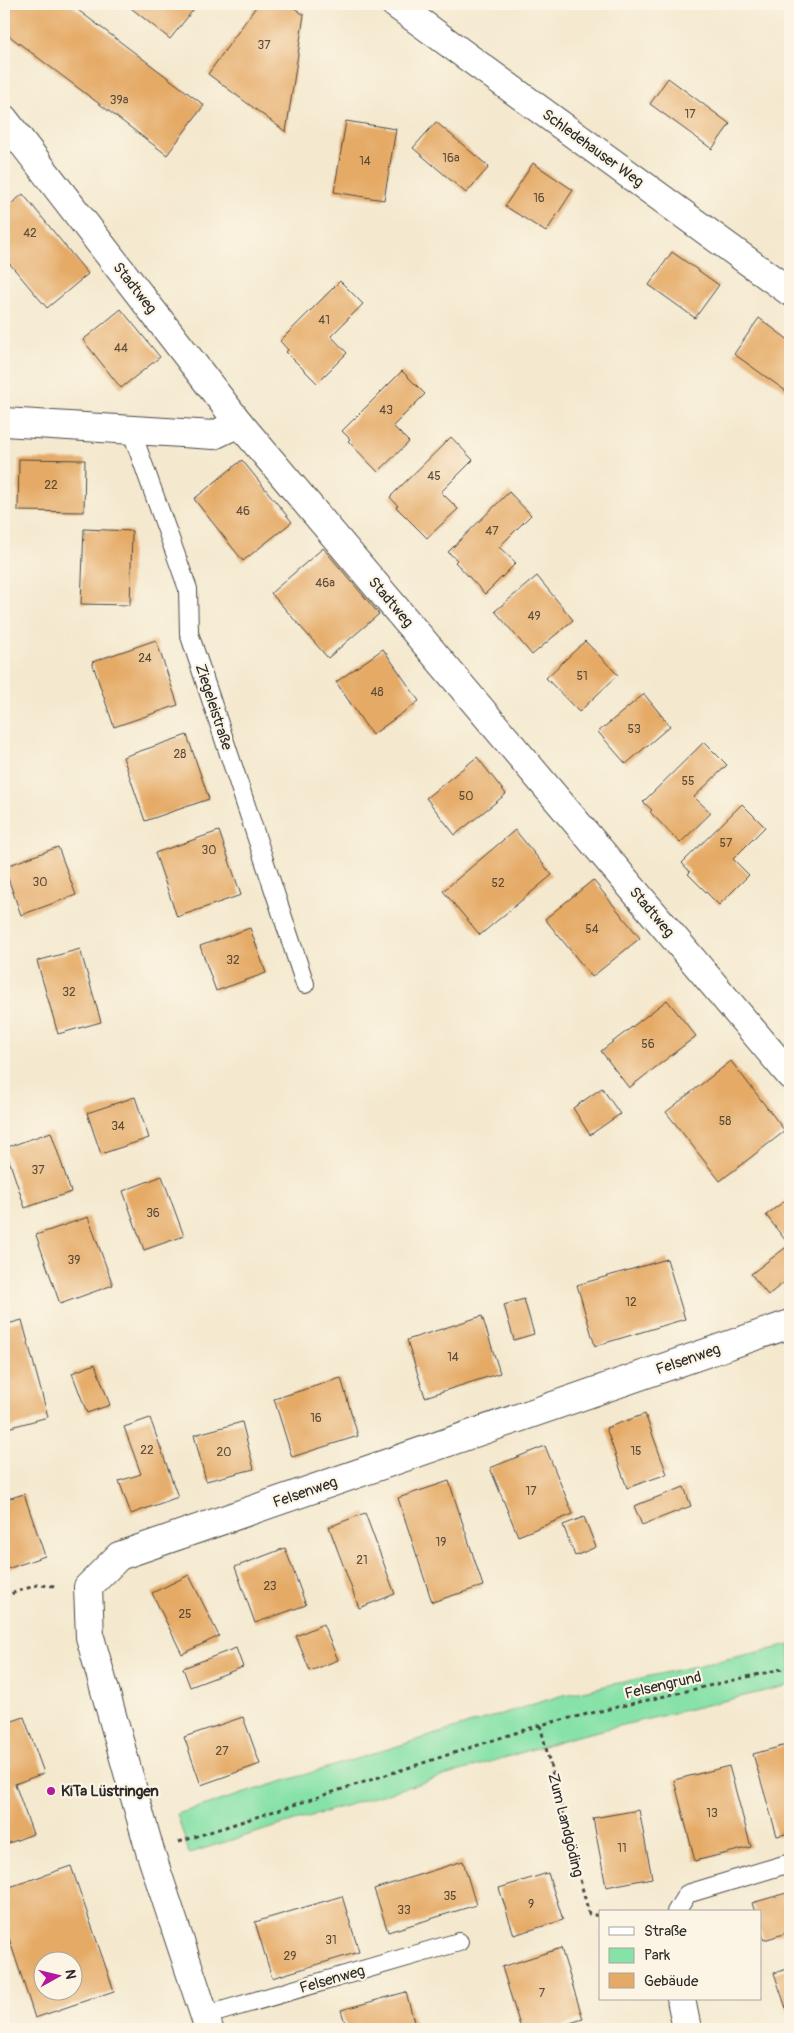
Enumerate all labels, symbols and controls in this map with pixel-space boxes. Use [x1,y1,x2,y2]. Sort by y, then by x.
house number: 37 [257,38,271,53]
house number: 39a [110,93,129,108]
street label: Schledehauser Weg [538,105,647,192]
house number: 17 [684,107,696,122]
house number: 16a [442,151,460,166]
house number: 14 [359,154,371,169]
house number: 16 [533,191,545,206]
house number: 42 [23,226,37,241]
street label: Stadtweg [109,259,161,318]
house number: 41 [318,313,330,328]
house number: 44 [114,341,128,356]
house number: 43 [379,403,393,418]
house number: 45 [427,469,441,484]
house number: 22 [44,478,58,493]
house number: 46 [236,504,250,519]
house number: 47 [485,524,499,539]
street label: Stadtweg [364,573,417,631]
house number: 46a [315,576,335,591]
house number: 49 [527,609,541,624]
house number: 24 [138,651,152,666]
street label: Ziegeleistraße [191,662,237,753]
house number: 51 [576,669,588,684]
house number: 48 [370,685,384,700]
house number: 53 [627,722,641,737]
house number: 28 [174,747,186,762]
house number: 55 [681,774,695,789]
house number: 50 [459,789,473,804]
house number: 57 [720,836,733,851]
house number: 30 [202,843,216,858]
house number: 30 [33,875,47,890]
house number: 52 [491,876,505,891]
street label: Stadtweg [625,883,678,941]
house number: 54 [585,922,599,937]
house number: 32 [226,953,240,968]
house number: 32 [62,985,76,1000]
house number: 56 [641,1037,655,1052]
house number: 58 [719,1114,731,1129]
house number: 34 [111,1119,125,1134]
house number: 37 [31,1163,45,1178]
house number: 36 [146,1206,160,1221]
house number: 39 [68,1253,80,1268]
house number: 12 [625,1295,637,1310]
street label: Felsenweg [653,1340,723,1379]
house number: 14 [447,1350,459,1365]
house number: 16 [310,1411,322,1426]
house number: 22 [140,1443,154,1458]
house number: 15 [630,1444,642,1459]
house number: 20 [217,1445,231,1460]
street label: Felsenweg [270,1473,340,1512]
house number: 17 [525,1484,537,1499]
house number: 19 [436,1535,446,1550]
house number: 21 [356,1553,368,1568]
house number: 23 [263,1579,277,1594]
house number: 25 [178,1607,192,1622]
street label: Felsengrund [623,1667,703,1704]
house number: 27 [215,1744,229,1759]
street label: Zum Landgöding [543,1771,588,1879]
place label: KiTa Lüstringen [61,1782,159,1801]
marker: KiTa Lüstringen [45,1785,57,1797]
house number: 13 [706,1806,718,1821]
house number: 11 [617,1841,627,1856]
house number: 35 [443,1889,457,1904]
house number: 9 [528,1897,534,1912]
house number: 33 [397,1903,411,1918]
legend [599,1910,762,2000]
text: Straße [644,1922,687,1941]
house number: 31 [325,1933,337,1948]
text: Park [644,1946,671,1965]
house number: 29 [284,1949,296,1964]
north arrow [32,1950,82,2000]
street label: Felsenweg [297,1961,367,1998]
text: N [61,1968,79,1980]
text: Gebäude [644,1972,699,1991]
house number: 7 [539,1986,546,2001]

